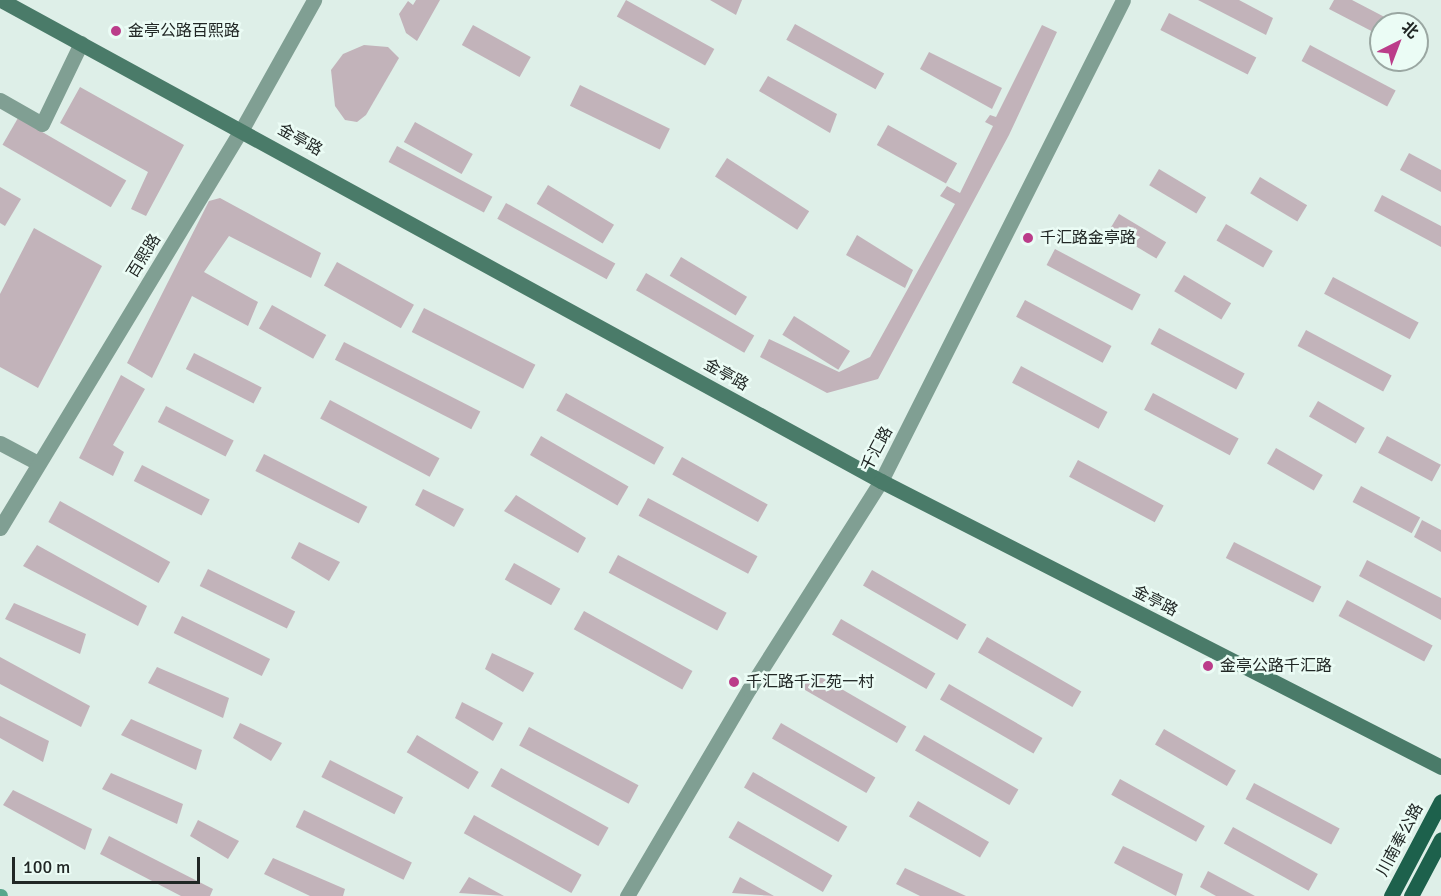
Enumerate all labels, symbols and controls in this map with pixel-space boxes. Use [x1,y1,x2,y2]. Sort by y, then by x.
north arrow [1369,12,1429,72]
text: 北 [1397,17,1422,43]
place label: 金亭公路百熙路 [128,21,240,41]
marker: 金亭公路百熙路 [109,24,123,38]
street label: 金亭路 [274,120,326,160]
place label: 千汇路金亭路 [1040,228,1136,248]
street label: 百熙路 [123,231,165,281]
marker: 千汇路金亭路 [1021,231,1035,245]
street label: 金亭路 [700,355,752,395]
street label: 千汇路 [857,423,897,475]
street label: 金亭路 [1129,582,1181,620]
place label: 金亭公路千汇路 [1220,656,1332,676]
marker: 金亭公路千汇路 [1201,659,1215,673]
place label: 千汇路千汇苑一村 [746,672,874,692]
marker: 千汇路千汇苑一村 [727,675,741,689]
street label: 川南奉公路 [1373,800,1427,880]
scale bar [15,845,202,883]
text: 100 m [23,856,70,878]

